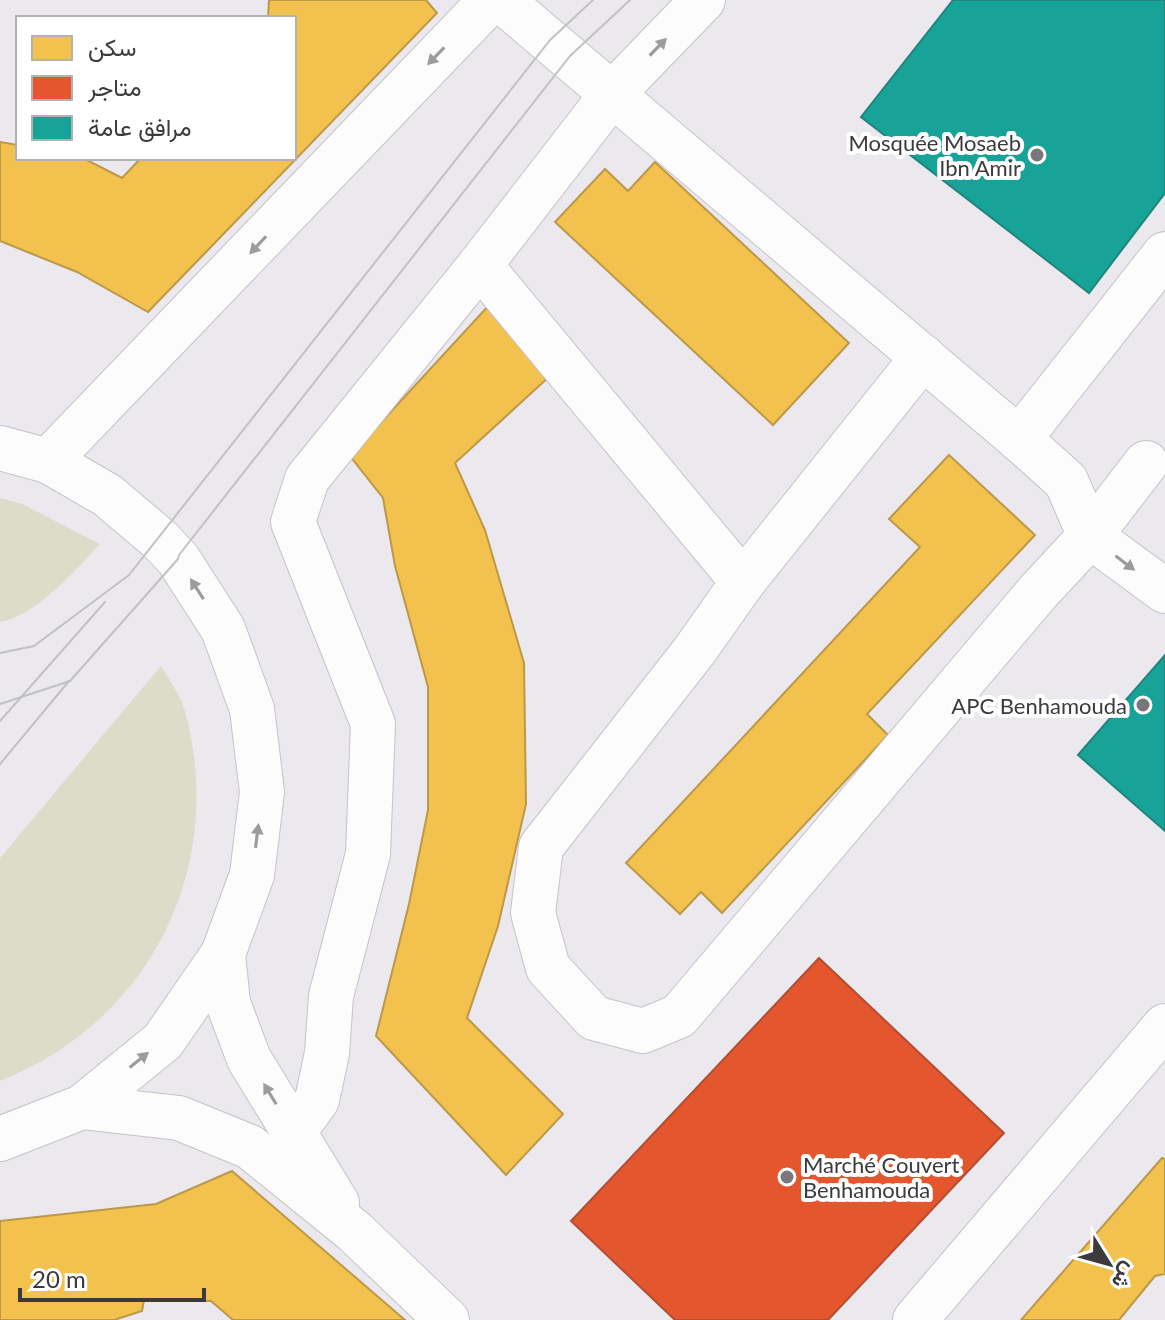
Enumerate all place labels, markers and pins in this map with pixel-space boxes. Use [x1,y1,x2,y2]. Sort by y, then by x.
place label: Mosquée Mosaeb Ibn Amir [849,129,1021,181]
marker: Mosquée Mosaeb Ibn Amir [1028,146,1046,164]
place label: APC Benhamouda [951,692,1127,719]
marker: APC Benhamouda [1134,696,1152,714]
place label: Marché Couvert Benhamouda [803,1151,959,1203]
marker: Marché Couvert Benhamouda [778,1168,796,1186]

